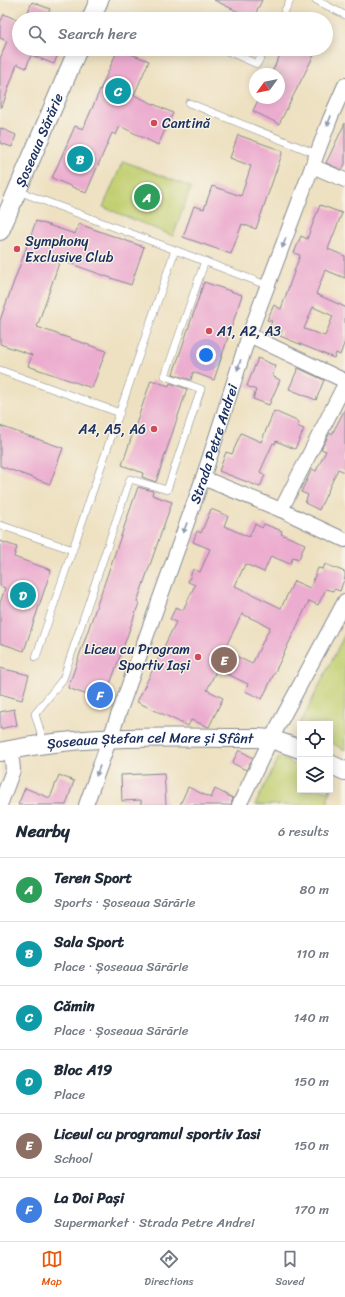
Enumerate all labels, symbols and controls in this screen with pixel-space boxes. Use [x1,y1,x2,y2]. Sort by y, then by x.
search box [12,12,333,56]
text: Search here [58,21,137,47]
icon: search [26,23,48,45]
north arrow [249,68,285,104]
pin: C [105,76,131,106]
street label: Șoseaua Sărărie [8,89,71,191]
place label: Cantină [162,111,211,136]
one-way arrow [326,115,332,127]
marker: Cantină [149,118,159,128]
pin: B [67,144,93,174]
pin: A [134,182,160,212]
place label: Symphony Exclusive Club [25,229,114,270]
one-way arrow [281,237,287,249]
marker: Symphony Exclusive Club [12,244,22,254]
place label: A1, A2, A3 [216,319,281,344]
marker: A1, A2, A3 [204,326,214,336]
your location [196,345,216,365]
one-way arrow [236,359,242,371]
street label: Strada Petre Andrei [183,380,246,507]
place label: A4, A5, A6 [78,417,146,442]
marker: A4, A5, A6 [149,424,159,434]
one-way arrow [182,522,188,534]
pin: D [10,580,36,610]
place label: Liceu cu Program Sportiv Iași [84,637,191,678]
pin: E [211,645,237,675]
marker: Liceu cu Program Sportiv Iași [193,652,203,662]
pin: F [87,680,113,710]
map controls [297,721,333,793]
button: locate [297,721,333,757]
street label: Șoseaua Ștefan cel Mare și Sfânt [45,725,255,757]
button: layers [297,757,333,793]
one-way arrow [95,766,101,778]
text: Nearby [16,816,70,846]
text: 6 results [278,820,329,843]
text: Teren Sport [54,865,132,891]
text: A [25,878,33,901]
text: 80 m [300,878,329,901]
text: Sports · Șoseaua Sărărie [54,891,195,914]
text: Sala Sport [54,929,124,955]
text: B [25,942,33,965]
text: 110 m [296,942,329,965]
text: Place · Șoseaua Sărărie [54,955,189,978]
text: Cămin [54,993,95,1019]
text: C [25,1006,33,1029]
text: 140 m [294,1006,329,1029]
text: Place · Șoseaua Sărărie [54,1019,189,1042]
text: Bloc A19 [54,1057,112,1083]
text: D [25,1070,33,1093]
text: 150 m [294,1070,329,1093]
text: Place [54,1083,85,1106]
text: Liceul cu programul sportiv Iasi [54,1121,261,1147]
text: E [25,1134,33,1157]
text: 150 m [294,1134,329,1157]
text: School [54,1147,92,1170]
text: La Doi Pași [54,1185,124,1211]
text: F [25,1198,33,1221]
text: 170 m [294,1198,329,1221]
text: Supermarket · Strada Petre Andrei [54,1211,255,1234]
tab: Map [41,1248,63,1291]
tab: Directions [144,1248,194,1291]
tab: Saved [275,1248,304,1291]

